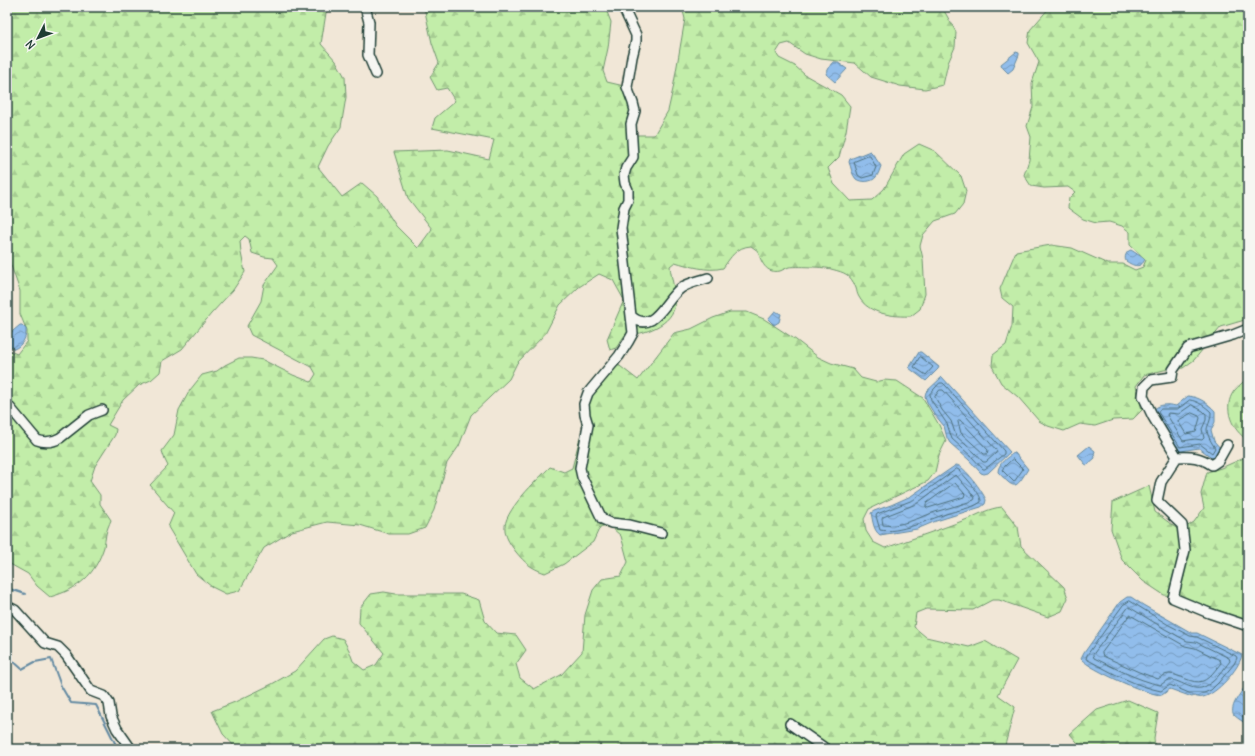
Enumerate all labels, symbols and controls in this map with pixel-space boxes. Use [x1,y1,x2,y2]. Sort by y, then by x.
north arrow [18,18,58,58]
text: N [23,37,38,52]

